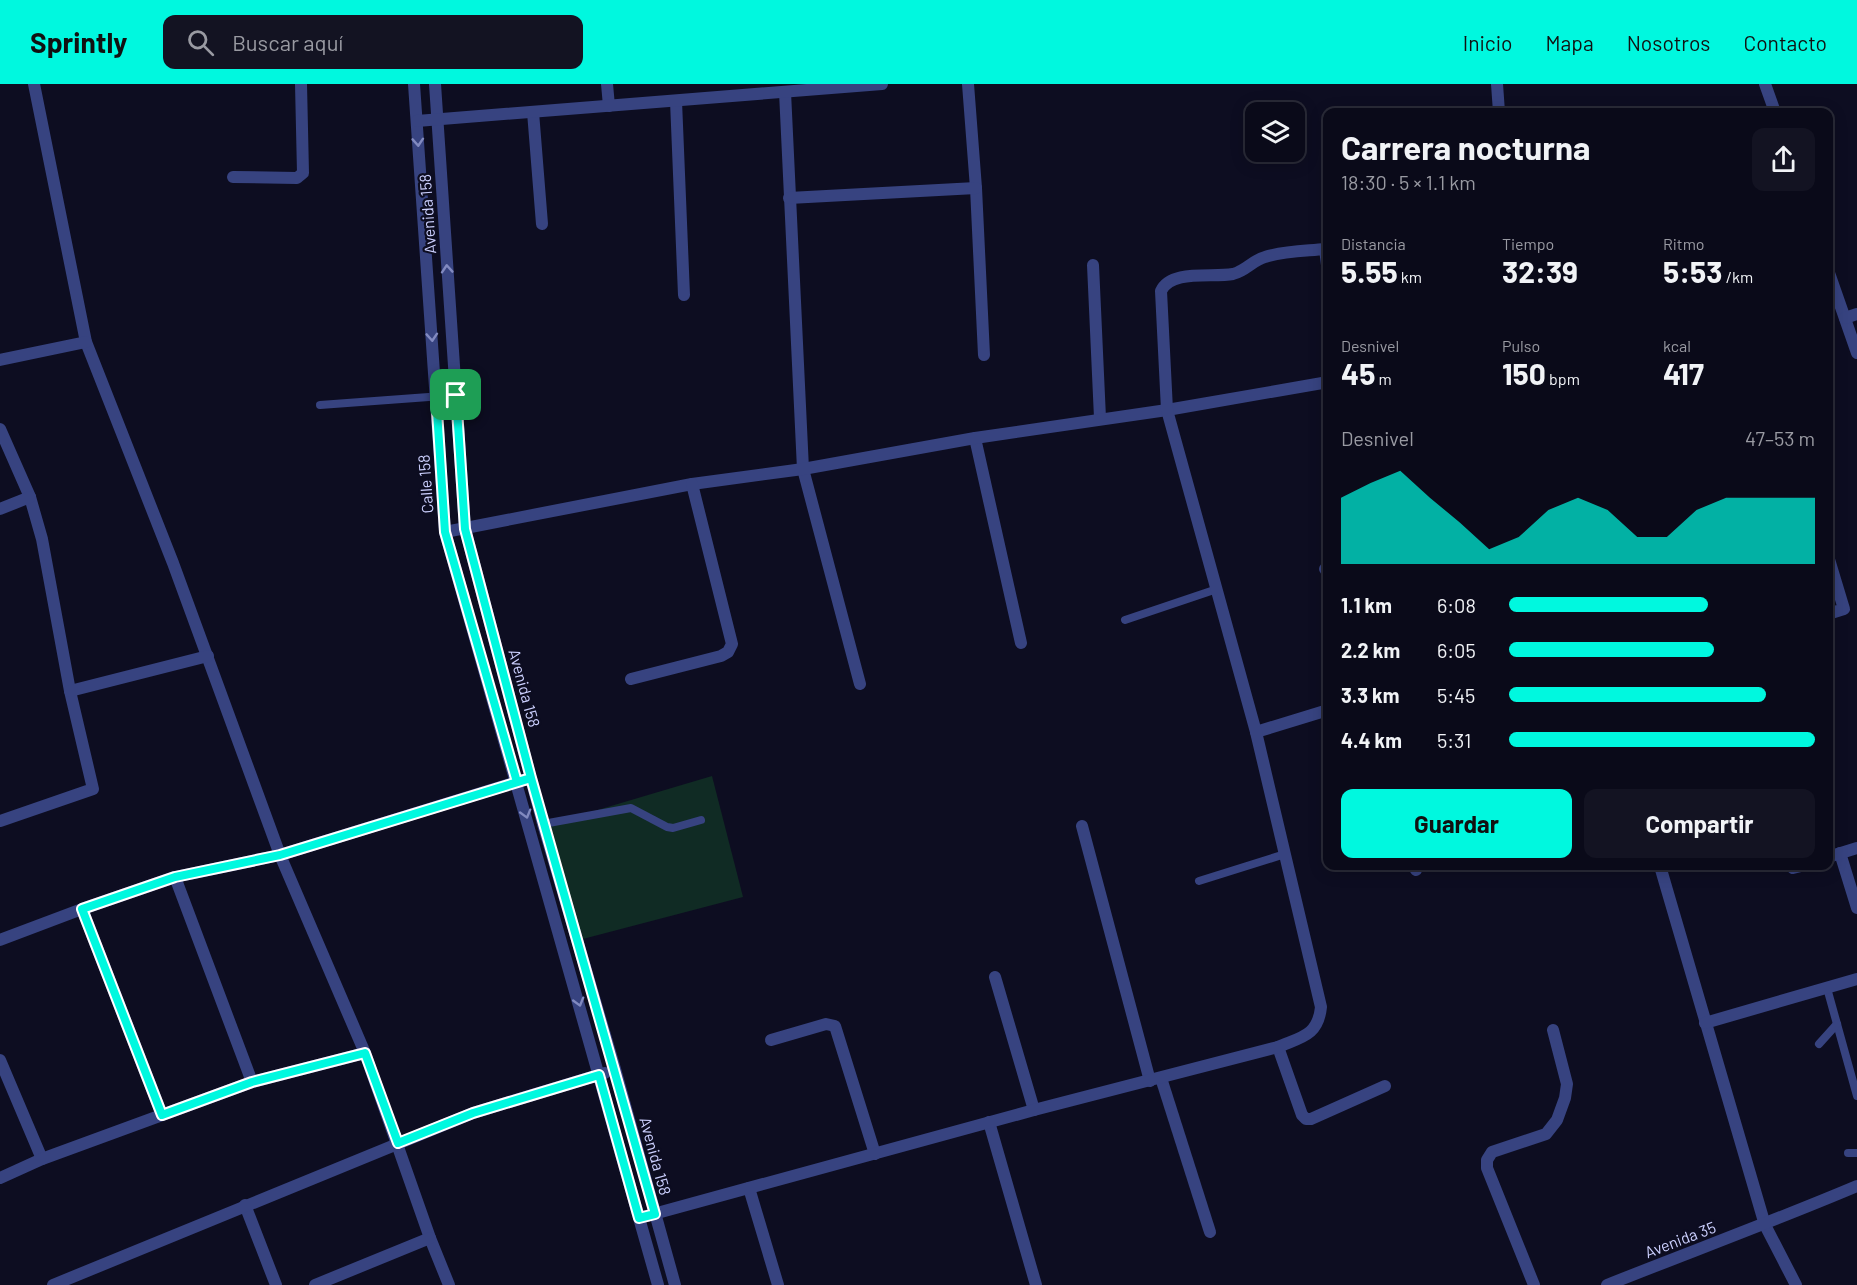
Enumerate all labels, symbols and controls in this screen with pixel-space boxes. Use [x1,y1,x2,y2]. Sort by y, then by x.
search box [163,15,583,69]
text: Sprintly [30,25,127,59]
icon: search [184,26,217,59]
text: Buscar aquí [232,29,343,55]
text: Inicio [1463,30,1513,55]
text: Mapa [1546,30,1594,55]
text: Nosotros [1627,30,1710,55]
text: Contacto [1743,30,1827,55]
map controls [1245,102,1305,162]
button: layers [1245,102,1305,162]
text: Carrera nocturna [1341,127,1590,167]
button: share [1752,128,1815,191]
one-way arrow [411,138,424,147]
text: 18:30 · 5 × 1.1 km [1341,170,1476,194]
street label: Avenida 158 [415,173,439,255]
text: Distancia [1341,234,1406,253]
text: Tiempo [1502,234,1554,253]
text: Ritmo [1663,234,1705,253]
text: 5.55 [1341,253,1398,289]
text: 32:39 [1502,253,1578,289]
text: 5:53 [1663,253,1722,289]
one-way arrow [441,264,454,273]
text: km [1398,267,1422,286]
text: /km [1722,267,1753,286]
one-way arrow [425,332,438,341]
text: Desnivel [1341,336,1399,355]
text: Pulso [1502,336,1540,355]
text: kcal [1663,336,1691,355]
text: 45 [1341,355,1375,391]
text: 150 [1502,355,1546,391]
text: 417 [1663,355,1704,391]
pin [430,369,481,420]
text: m [1375,369,1392,388]
text: bpm [1546,369,1580,388]
icon: arrive [439,378,472,411]
text: Desnivel [1341,426,1414,450]
text: 47–53 m [1745,426,1815,450]
street label: Calle 158 [413,454,437,514]
text: 1.1 km [1341,593,1392,617]
text: 6:08 [1437,593,1476,617]
text: 2.2 km [1341,638,1400,662]
text: 6:05 [1437,638,1476,662]
street label: Avenida 158 [505,647,545,729]
text: 3.3 km [1341,683,1399,707]
text: 5:45 [1437,683,1475,707]
text: 4.4 km [1341,728,1402,752]
text: 5:31 [1437,728,1471,752]
button: Guardar [1341,789,1572,858]
button: Compartir [1584,789,1815,858]
one-way arrow [519,808,531,819]
one-way arrow [572,996,584,1007]
street label: Avenida 158 [636,1115,676,1197]
street label: Avenida 35 [1642,1217,1718,1261]

